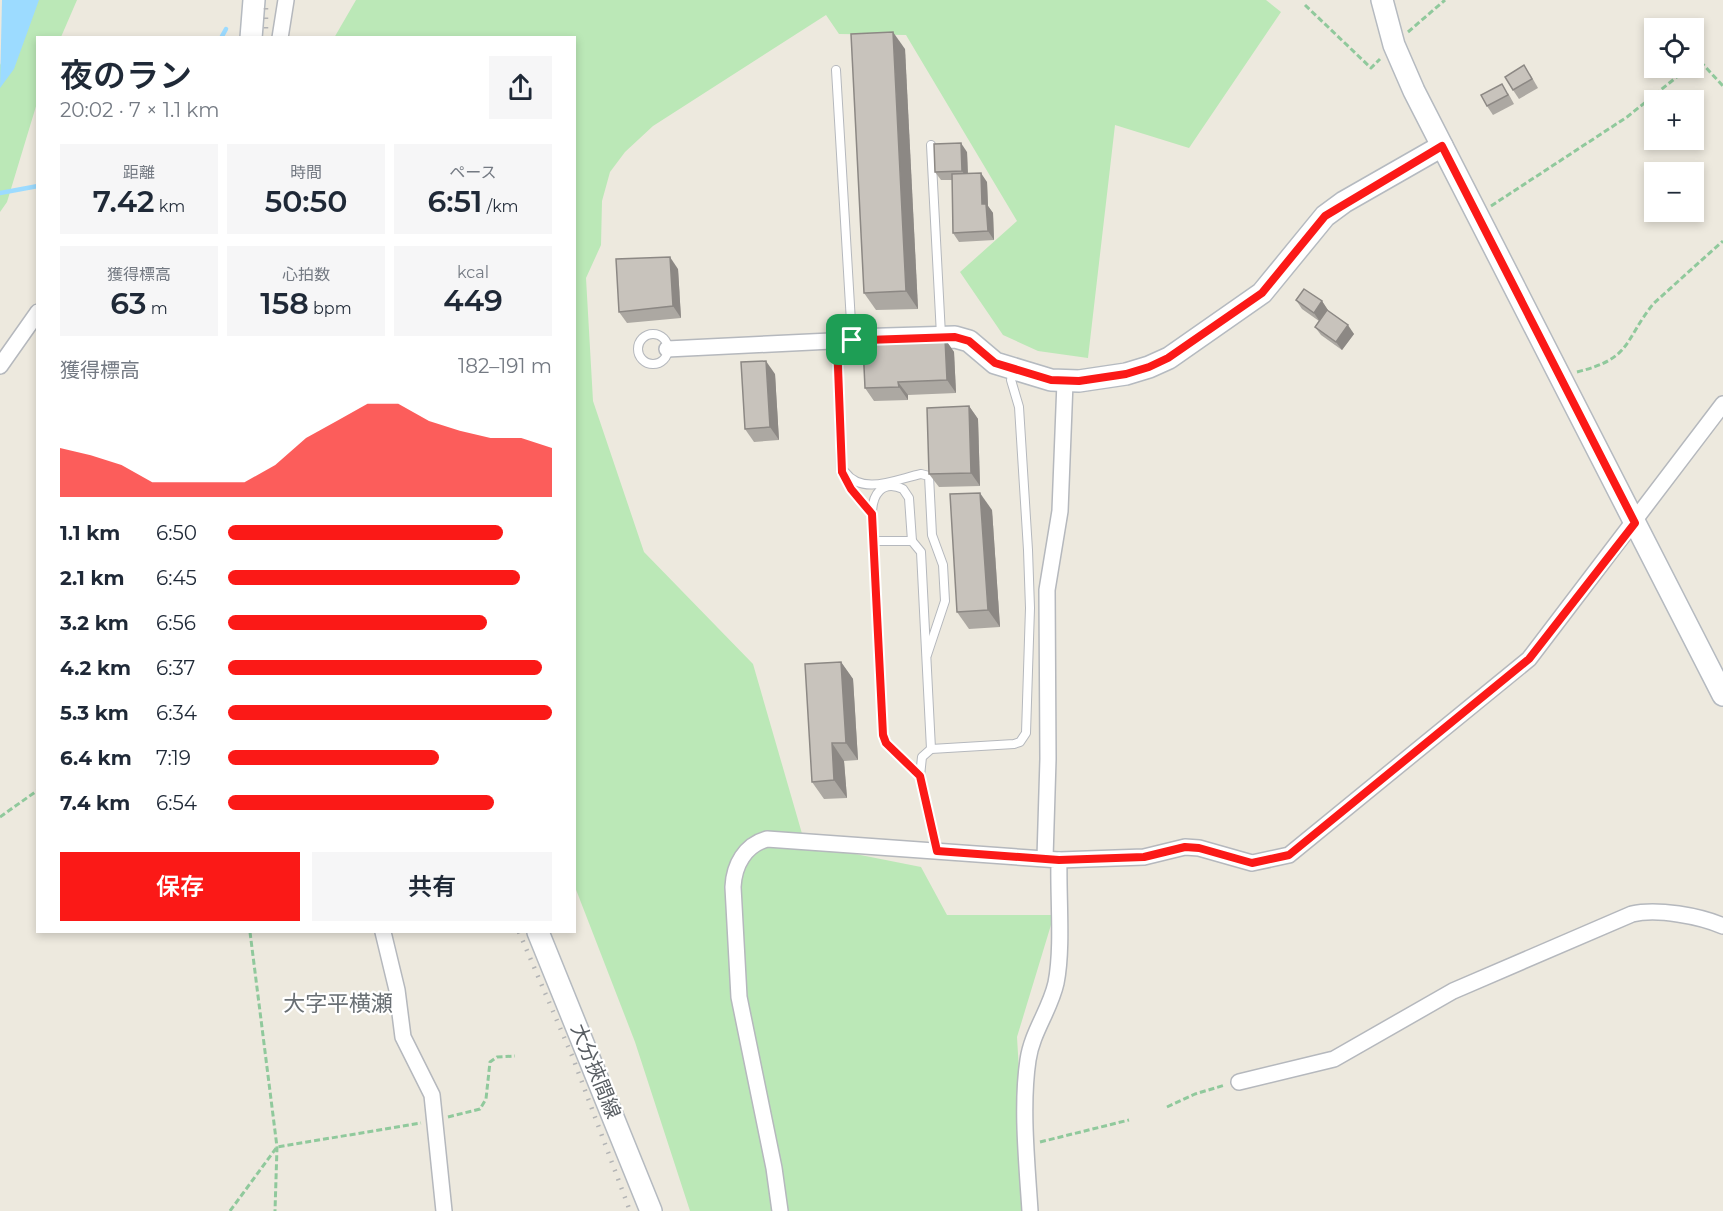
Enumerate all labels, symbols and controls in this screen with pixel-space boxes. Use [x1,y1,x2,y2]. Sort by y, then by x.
map controls [1644,18,1704,222]
button: locate [1644,18,1704,78]
text: 夜のラン [60,55,192,95]
button: share [489,56,552,119]
button: + [1644,90,1704,150]
text: 20:02 · 7 × 1.1 km [60,98,219,122]
button: − [1644,162,1704,222]
text: 距離 [123,163,155,182]
text: 時間 [290,163,322,182]
text: ペース [449,163,497,182]
text: 7.42 [93,183,155,220]
text: 50:50 [265,183,347,220]
text: 6:51 [427,183,483,220]
text: km [155,197,185,216]
text: /km [483,197,519,216]
text: kcal [457,263,489,282]
text: 獲得標高 [107,265,171,284]
text: 心拍数 [282,265,330,284]
text: 449 [443,282,503,319]
text: 63 [110,285,147,322]
text: 158 [260,285,309,322]
text: m [147,299,168,318]
text: bpm [309,299,352,318]
pin [826,314,877,365]
icon: arrive [835,323,868,356]
text: 182–191 m [458,354,552,378]
text: 獲得標高 [60,358,140,382]
text: 1.1 km [60,521,120,545]
text: 6:50 [156,521,197,545]
text: 2.1 km [60,566,124,590]
text: 6:45 [156,566,197,590]
text: 3.2 km [60,611,129,635]
text: 6:56 [156,611,196,635]
text: 4.2 km [60,656,131,680]
text: 6:37 [156,656,195,680]
text: 5.3 km [60,701,129,725]
text: 6:34 [156,701,197,725]
text: 6.4 km [60,746,132,770]
text: 7:19 [156,746,191,770]
text: 7.4 km [60,791,130,815]
text: 6:54 [156,791,197,815]
button: 保存 [60,852,300,921]
button: 共有 [312,852,552,921]
district label: 大字平横瀬 [283,990,393,1017]
street label: 大分挾間線 [566,1020,626,1122]

